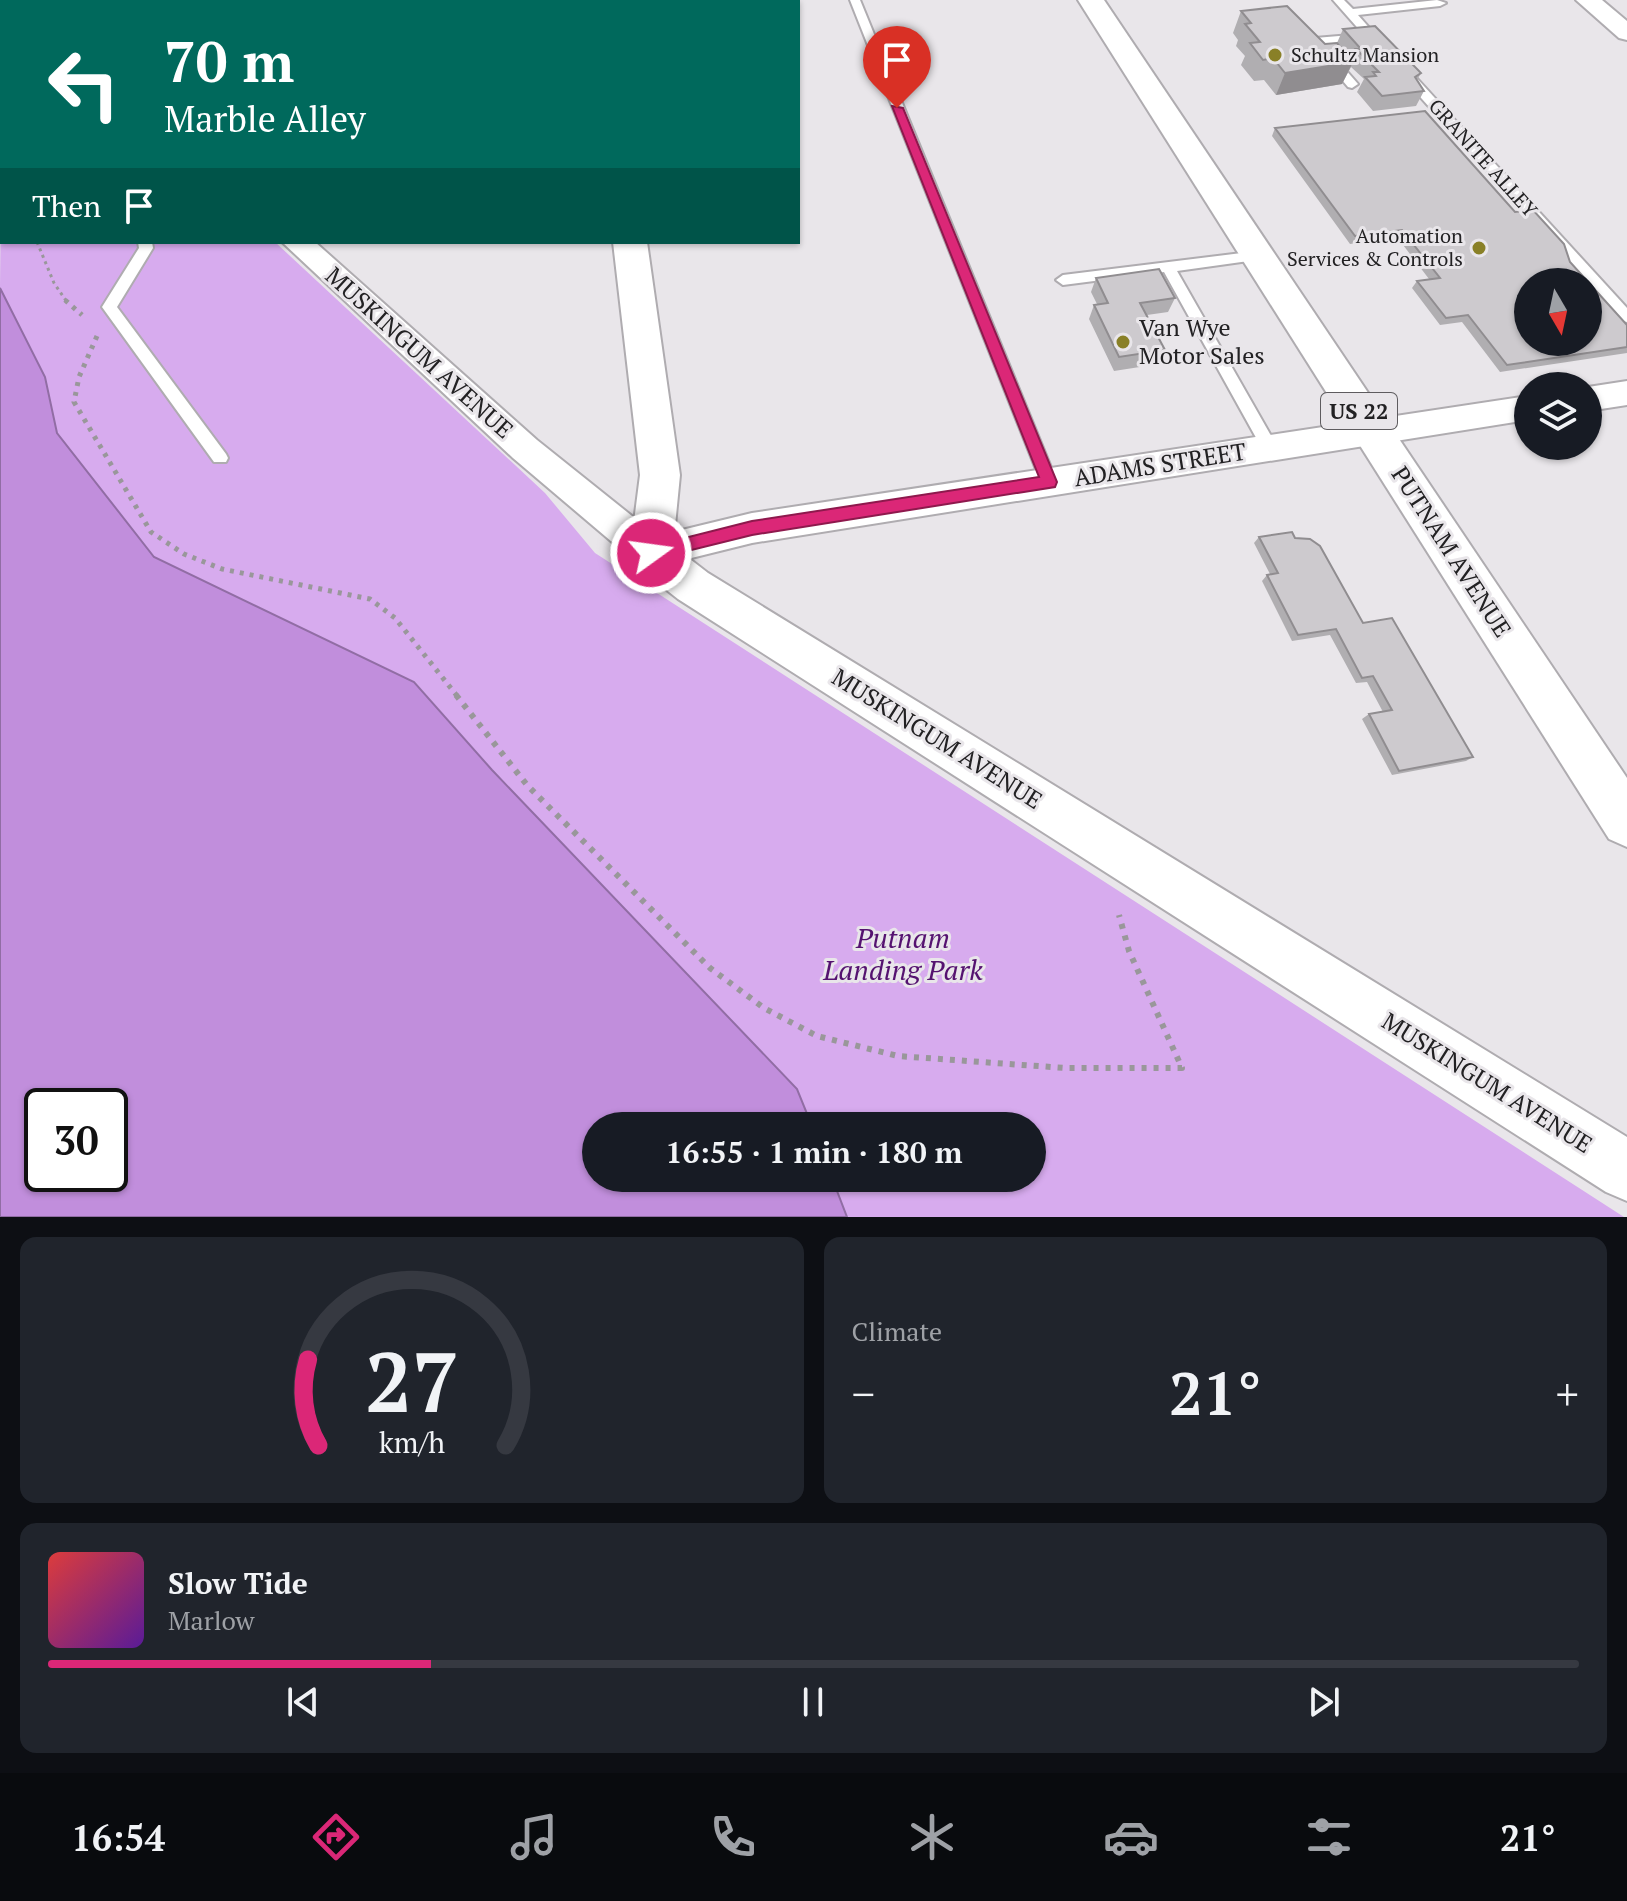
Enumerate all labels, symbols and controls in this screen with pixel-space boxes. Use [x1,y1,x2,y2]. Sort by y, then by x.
text: 70 m [164,24,294,98]
pin [863,26,931,108]
icon: left [32,32,136,136]
icon: arrive [875,38,919,82]
place label: Schultz Mansion [1291,41,1439,68]
marker: Schultz Mansion [1266,46,1284,64]
street label: GRANITE ALLEY [1423,93,1544,223]
text: Marble Alley [164,95,366,142]
icon: arrive [117,184,161,228]
text: Then [32,186,101,226]
place label: Automation Services & Controls [1287,222,1463,272]
marker: Automation Services & Controls [1470,239,1488,257]
street label: MUSKINGUM AVENUE [319,259,520,445]
north arrow [1514,268,1602,356]
map controls [1514,268,1602,460]
place label: Van Wye Motor Sales [1139,311,1265,371]
marker: Van Wye Motor Sales [1114,333,1132,351]
button: layers [1514,372,1602,460]
road number: US 22 [1321,393,1397,429]
street label: ADAMS STREET [1072,435,1248,493]
street label: PUTNAM AVENUE [1385,460,1519,643]
position arrow [609,511,693,595]
street label: MUSKINGUM AVENUE [826,660,1049,816]
park label: Putnam Landing Park [822,919,983,988]
street label: MUSKINGUM AVENUE [1376,1004,1599,1160]
speed limit sign: 30 [24,1088,128,1192]
text: 16:55 · 1 min · 180 m [666,1132,962,1172]
text: Climate [852,1314,942,1348]
text: 27 [365,1326,459,1436]
text: 21° [1169,1353,1262,1432]
text: − [852,1364,875,1423]
text: + [1556,1364,1579,1423]
text: km/h [379,1423,445,1461]
text: Slow Tide [168,1563,308,1603]
text: Marlow [168,1603,254,1637]
icon: previous [281,1680,325,1724]
icon: pause [791,1680,835,1724]
icon: next [1302,1680,1346,1724]
icon: directions [308,1809,364,1865]
icon: music [506,1809,562,1865]
icon: phone [705,1809,761,1865]
icon: climate [904,1809,960,1865]
icon: car [1103,1809,1159,1865]
icon: filters [1301,1809,1357,1865]
text: 16:54 [71,1814,165,1861]
text: 21° [1500,1814,1556,1861]

